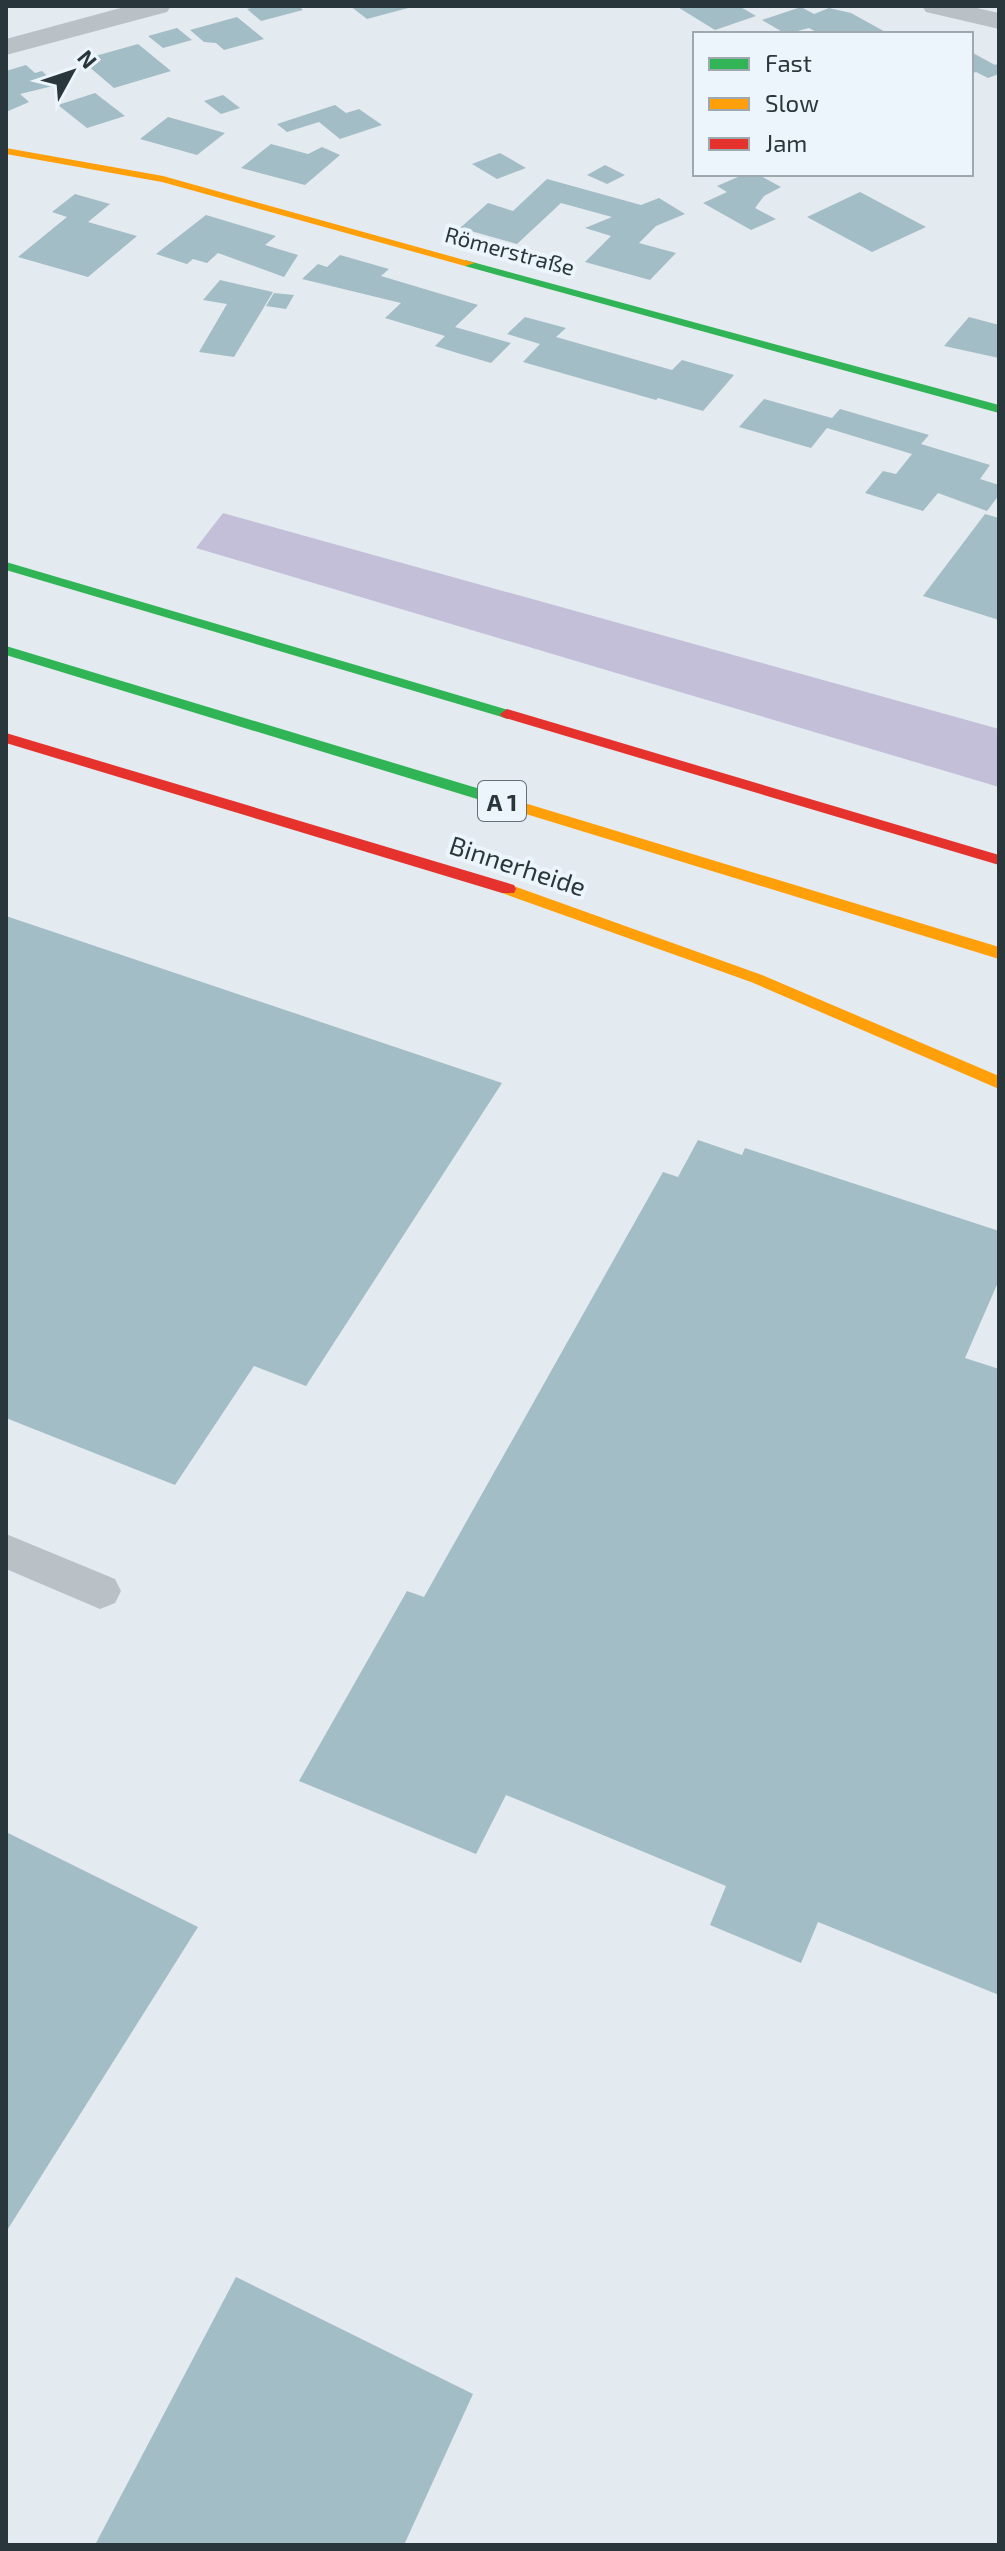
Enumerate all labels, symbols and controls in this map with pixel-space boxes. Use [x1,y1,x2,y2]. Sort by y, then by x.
north arrow [32,32,112,112]
legend [693,32,973,176]
text: N [73,44,103,73]
text: Fast [765,48,812,77]
text: Slow [765,88,819,117]
text: Jam [765,128,807,157]
street label: Römerstraße [442,220,578,280]
road number: A 1 [478,781,526,821]
street label: Binnerheide [446,828,590,902]

